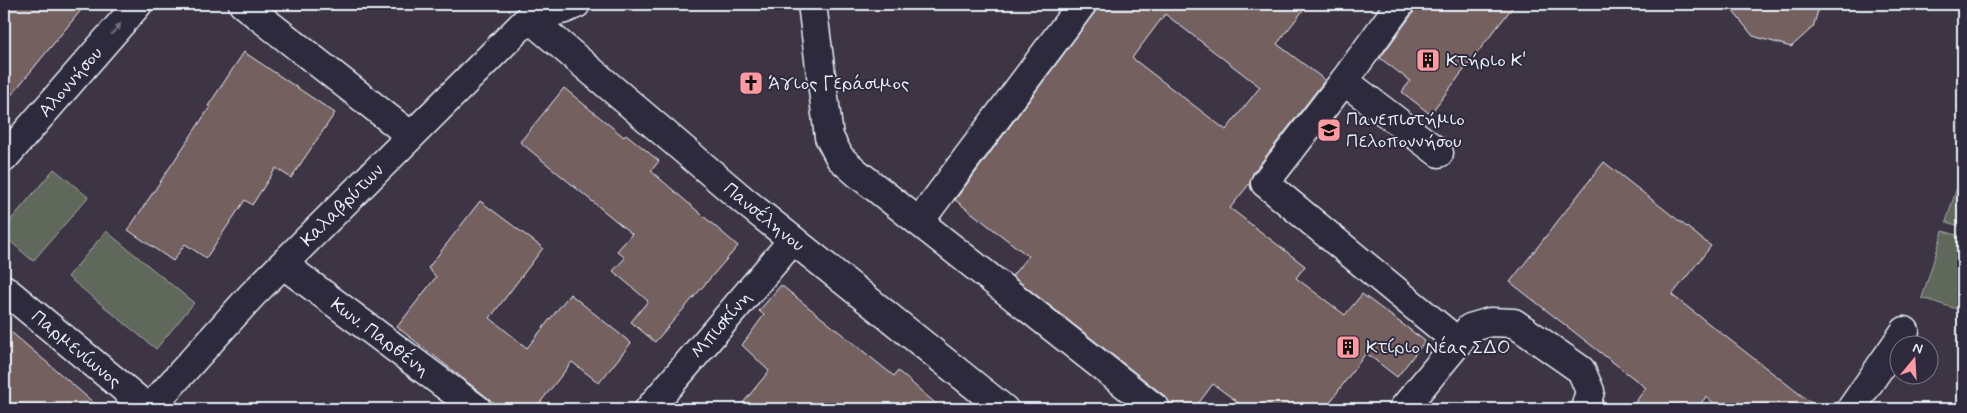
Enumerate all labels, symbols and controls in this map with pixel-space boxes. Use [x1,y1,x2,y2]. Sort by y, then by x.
one-way arrow [110,23,121,35]
street label: Αλοννήσου [33,41,108,123]
building icon: Κτήριο Κ' [1415,47,1441,73]
place label: Κτήριο Κ' [1446,48,1526,73]
church icon: Άγιος Γεράσιμος [738,70,764,96]
place label: Άγιος Γεράσιμος [768,71,909,96]
place label: Πανεπιστήμιο Πελοποννήσου [1346,107,1465,154]
school or university icon: Πανεπιστήμιο Πελοποννήσου [1316,117,1342,143]
street label: Καλαβρύτων [295,158,389,252]
street label: Πανσέληνου [718,176,810,257]
street label: Μπισκίνη [685,285,757,364]
street label: Κων. Παρθένη [326,292,435,382]
street label: Παρμενίωνος [26,304,127,394]
building icon: Κτίριο Νέας ΣΔΟ [1335,334,1361,360]
place label: Κτίριο Νέας ΣΔΟ [1366,335,1511,360]
north arrow [1890,336,1940,386]
text: N [1910,339,1925,359]

